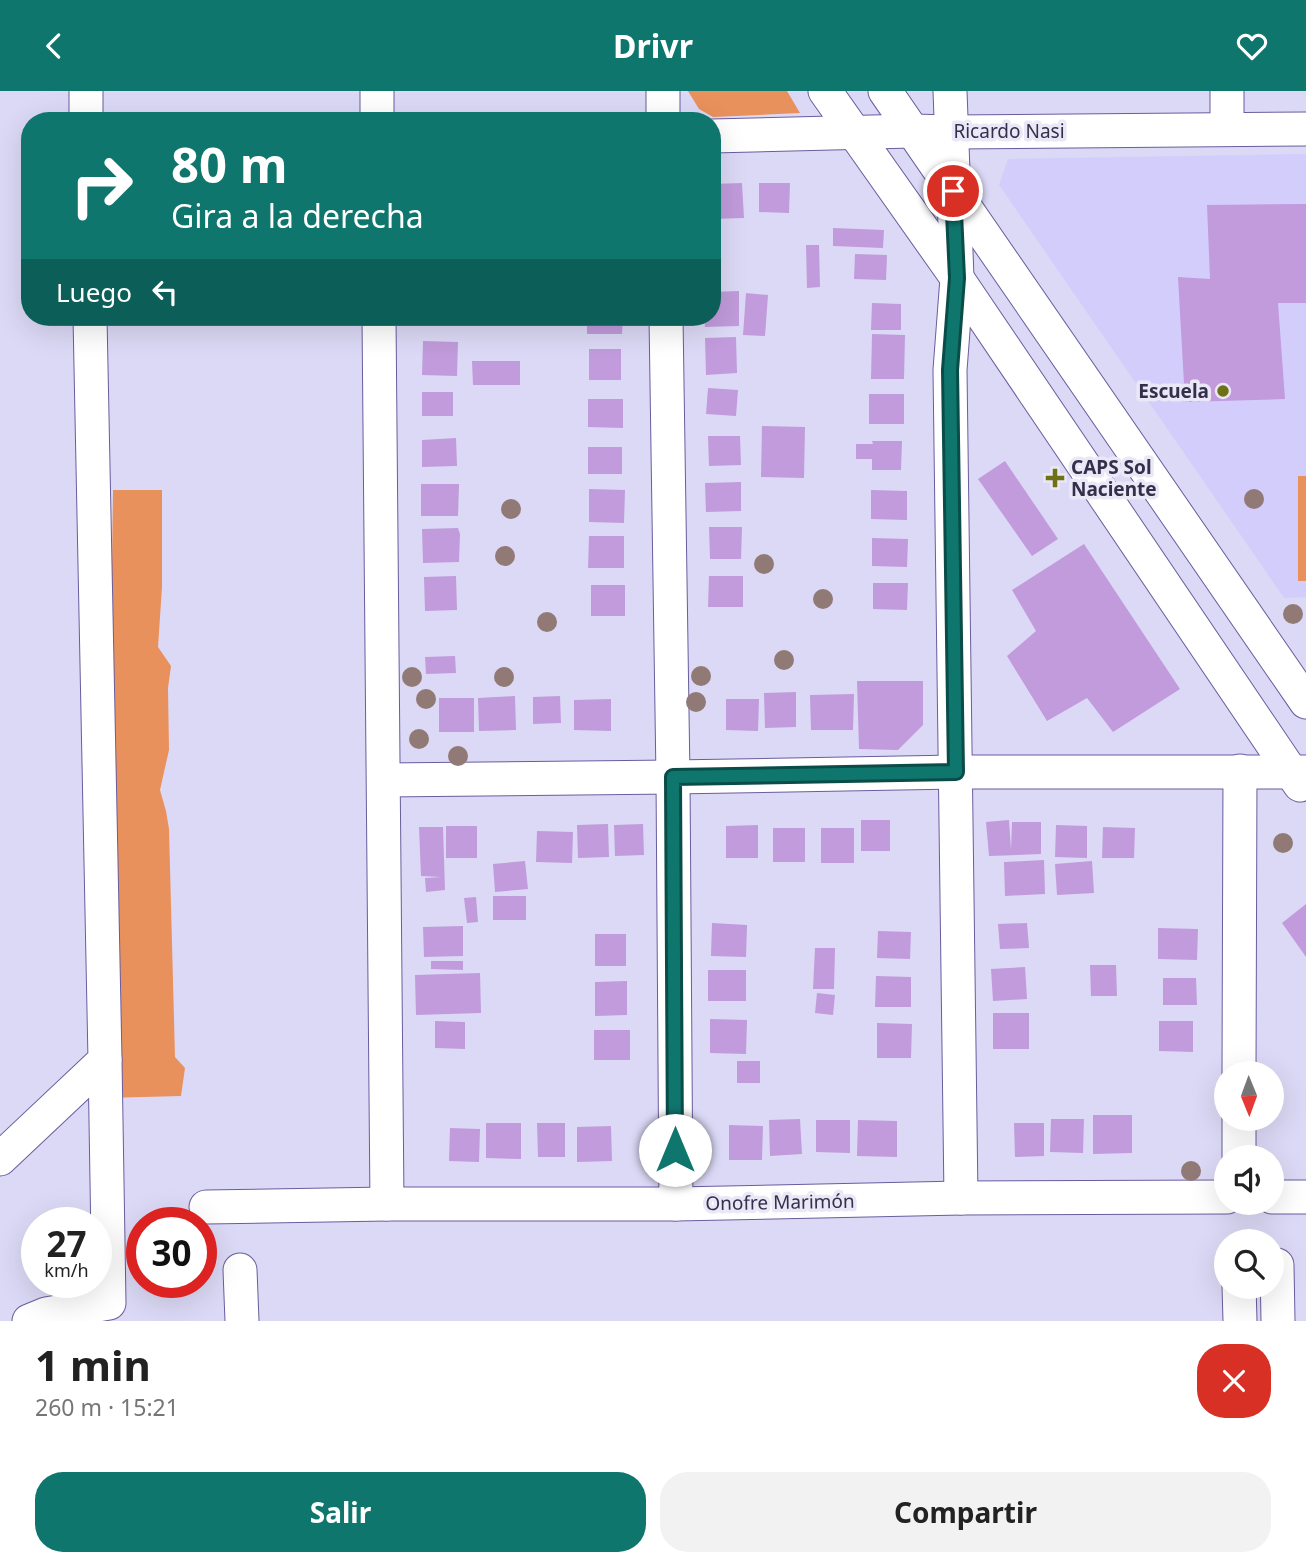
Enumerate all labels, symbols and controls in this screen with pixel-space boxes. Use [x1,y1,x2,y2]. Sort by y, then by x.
text: Drivr [613,24,693,67]
icon: back [35,27,73,65]
icon: heart [1233,27,1271,65]
street label: Ricardo Nasi [953,118,1065,144]
text: 80 m [171,131,288,197]
icon: right [56,140,147,231]
pin [923,161,983,221]
icon: arrive [934,172,972,210]
text: Gira a la derecha [171,194,424,237]
icon: left [146,273,184,311]
text: Luego [56,274,132,310]
place label: Escuela [1138,378,1209,404]
marker: Escuela [1215,383,1231,399]
place label: CAPS Sol Naciente [1071,454,1157,502]
marker: CAPS Sol Naciente [1045,468,1065,488]
north arrow [1214,1061,1284,1131]
map controls [1214,1061,1284,1299]
position arrow [638,1113,712,1187]
button: sound [1214,1145,1284,1215]
street label: Onofre Marimón [705,1188,855,1216]
speed limit sign: 30 [126,1207,217,1298]
text: 27 [46,1220,87,1267]
button: search [1214,1229,1284,1299]
text: km/h [44,1258,89,1282]
text: 1 min [35,1336,151,1393]
button: close [1197,1344,1271,1418]
text: 260 m · 15:21 [35,1391,179,1423]
button: Salir [35,1472,646,1552]
button: Compartir [660,1472,1271,1552]

